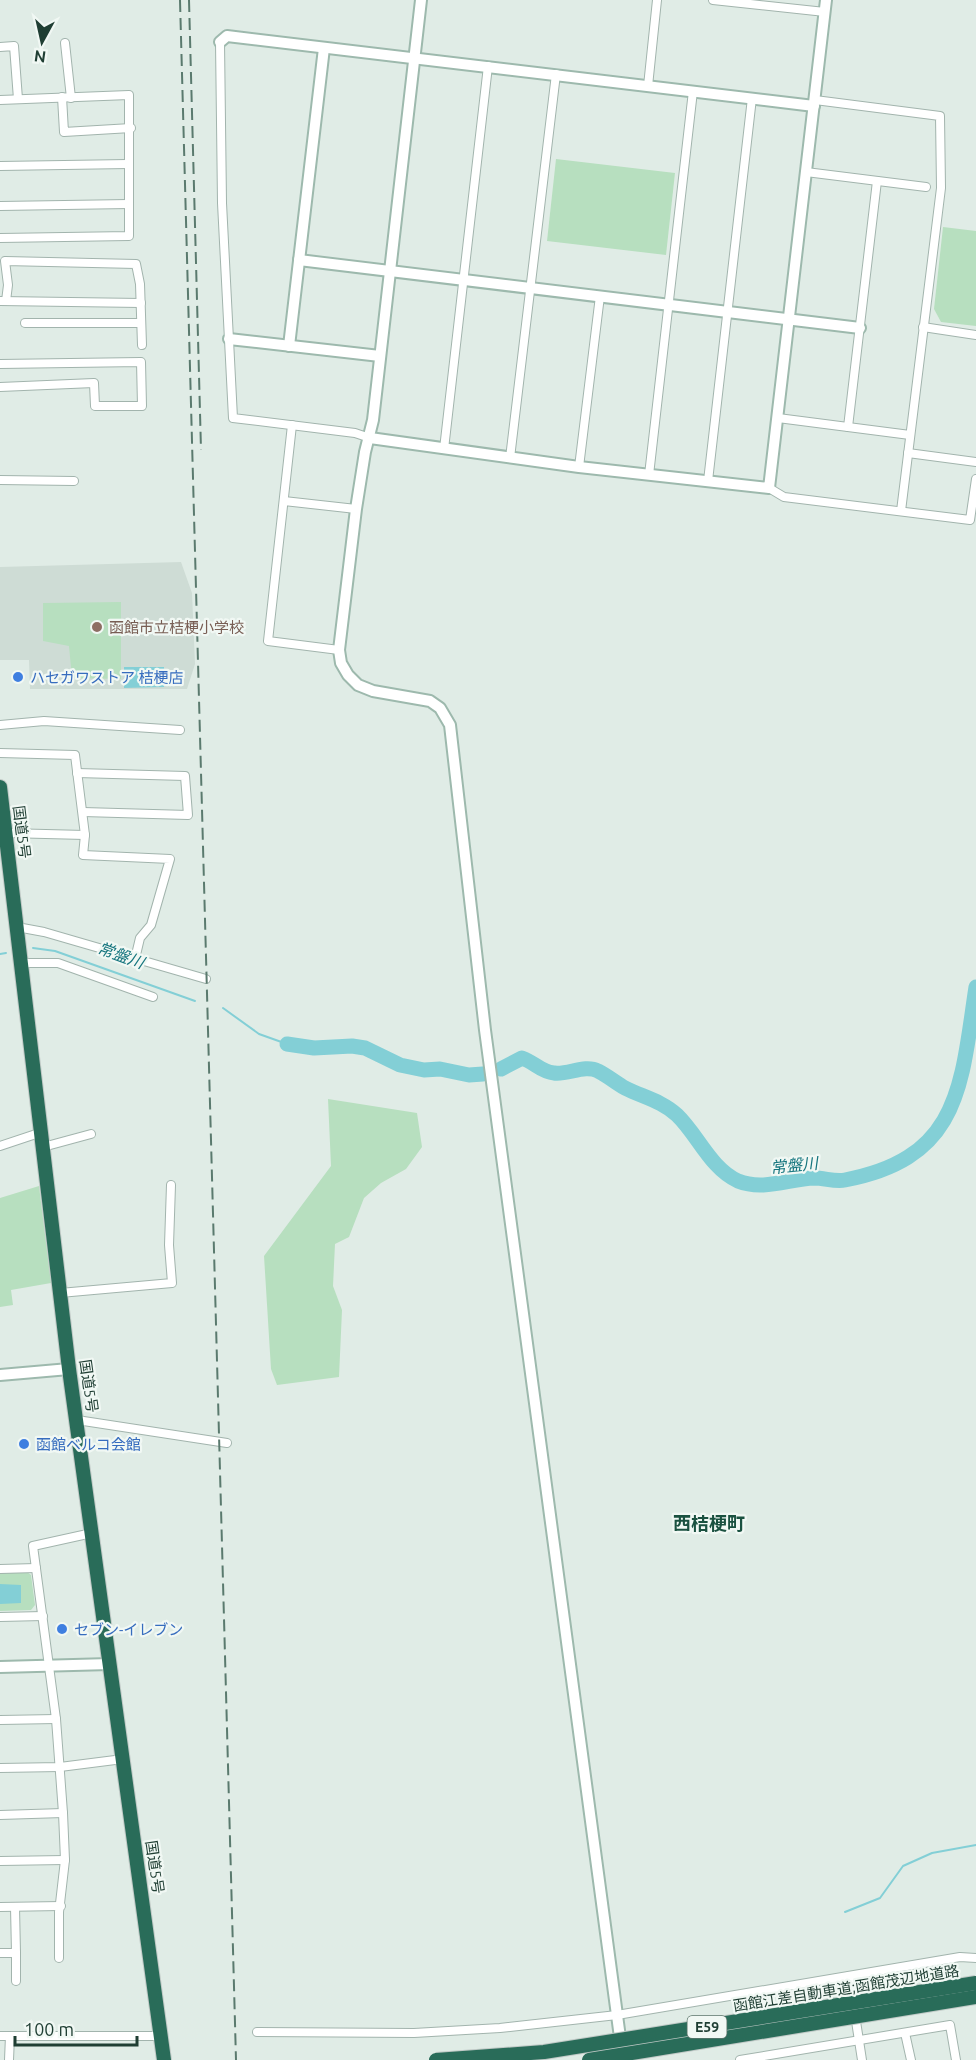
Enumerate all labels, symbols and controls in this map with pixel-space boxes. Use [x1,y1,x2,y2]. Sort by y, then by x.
north arrow [12,12,72,72]
text: N [33,47,47,67]
place label: 函館市立桔梗小学校 [109,619,244,636]
marker: 函館市立桔梗小学校 [90,620,104,634]
place label: ハセガワストア 桔梗店 [30,669,183,686]
marker: ハセガワストア 桔梗店 [11,670,25,684]
street label: 国道5号 [10,804,34,860]
water label: 常盤川 [95,938,149,972]
water label: 常盤川 [769,1153,821,1176]
street label: 国道5号 [77,1358,101,1414]
place label: 函館ベルコ会館 [36,1436,141,1453]
marker: 函館ベルコ会館 [17,1437,31,1451]
district label: 西桔梗町 [673,1513,745,1533]
place label: セブン-イレブン [74,1621,183,1638]
marker: セブン-イレブン [55,1622,69,1636]
street label: 国道5号 [143,1839,167,1895]
street label: 函館江差自動車道;函館茂辺地道路 [732,1962,960,2014]
scale bar [15,2009,136,2047]
road number: E59 [688,2016,726,2038]
text: 100 m [24,2019,74,2039]

